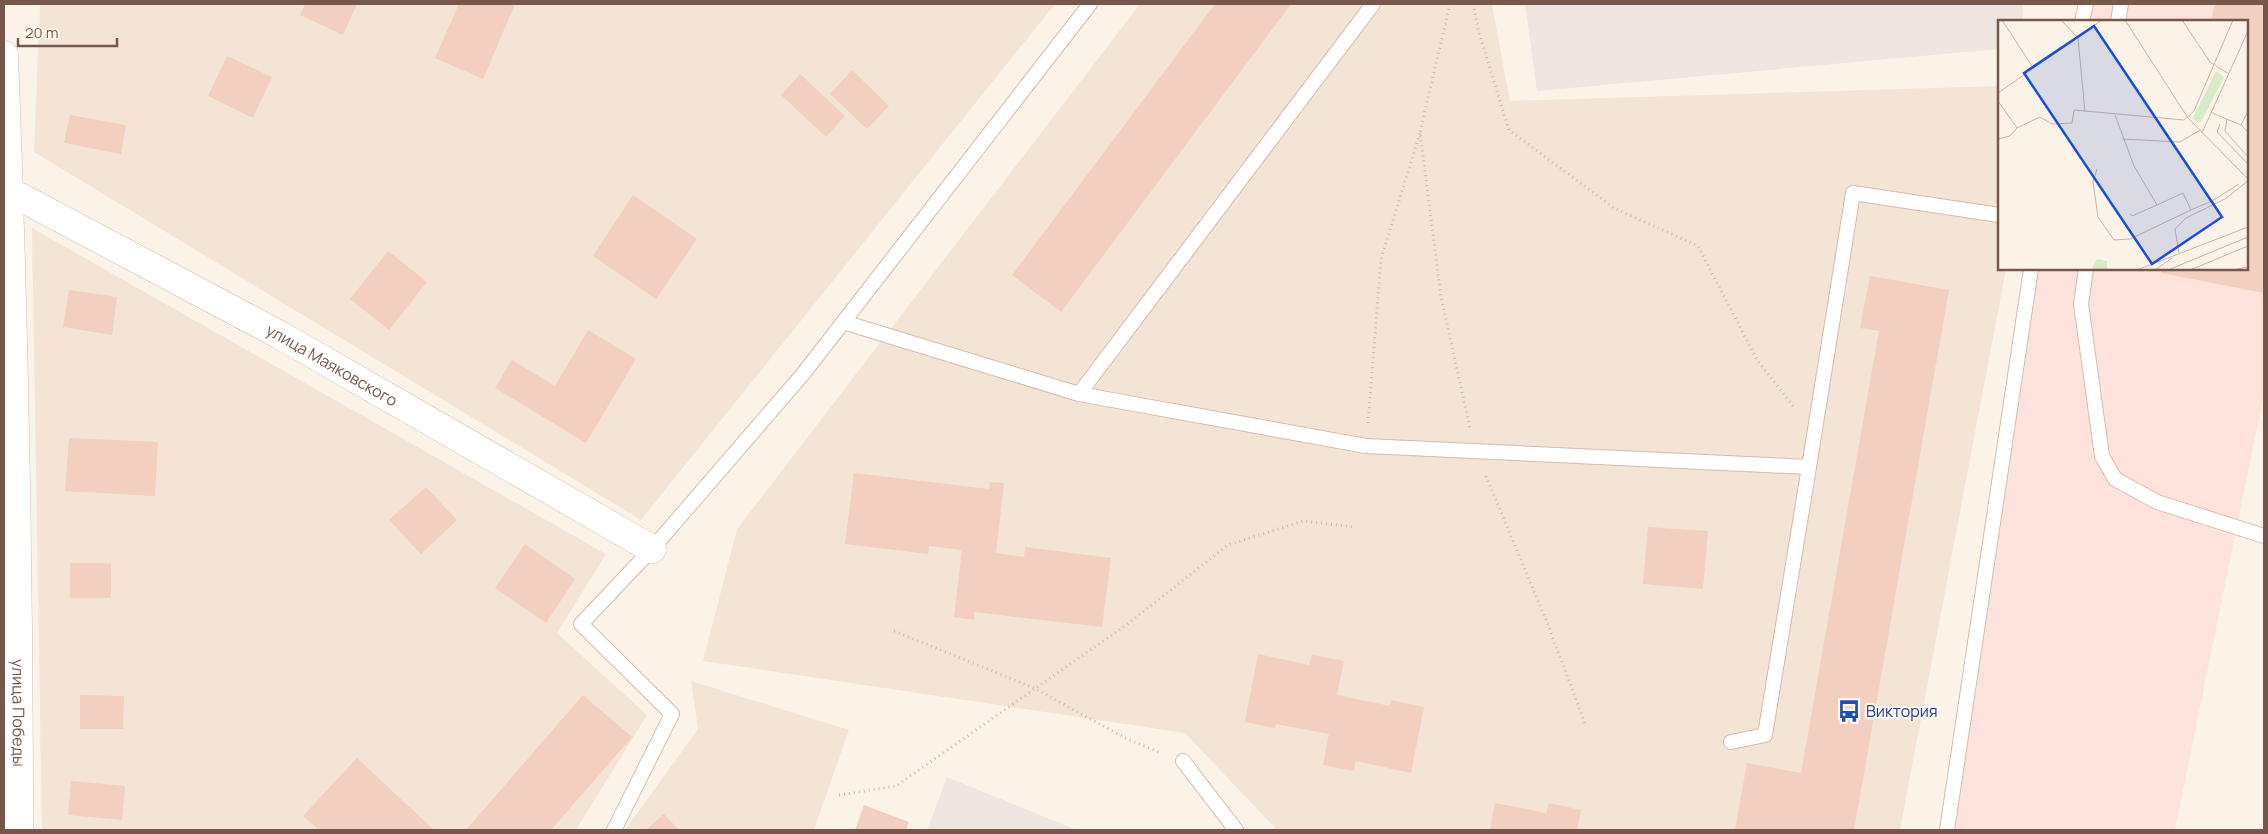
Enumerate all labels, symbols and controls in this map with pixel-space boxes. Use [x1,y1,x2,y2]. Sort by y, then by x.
scale bar [18,15,116,47]
inset map [1998,20,2248,270]
text: 20 m [25,22,58,43]
street label: улица Маяковского [262,319,402,411]
street label: улица Победы [7,659,30,767]
bus stop icon: Виктория [1836,698,1862,724]
place label: Виктория [1866,700,1938,722]

